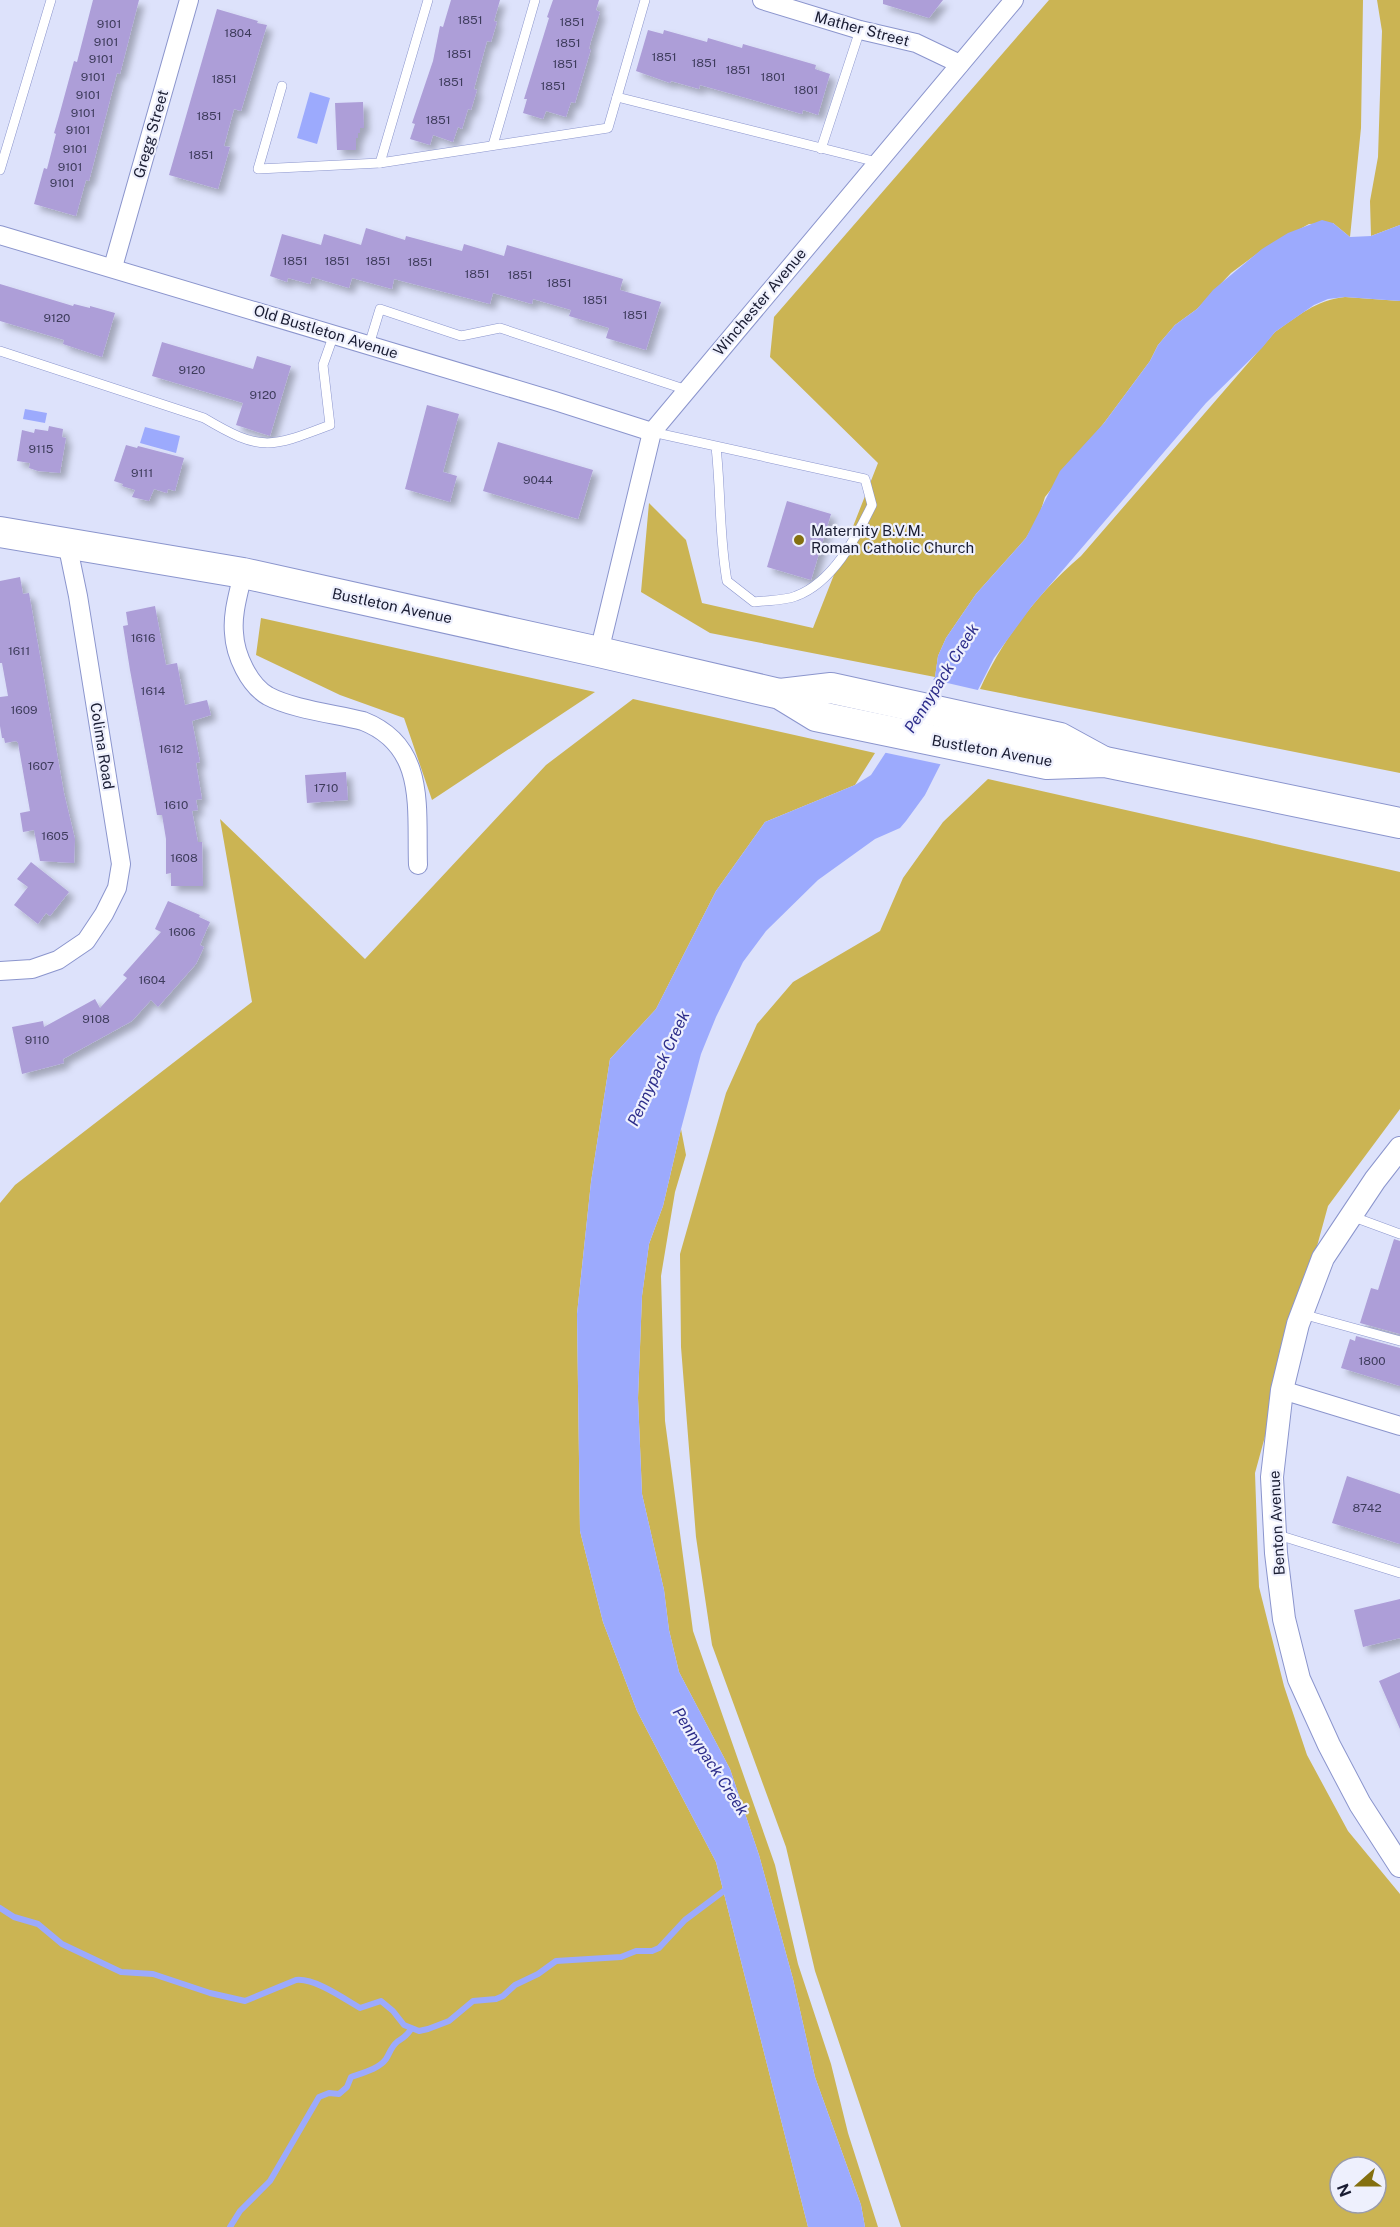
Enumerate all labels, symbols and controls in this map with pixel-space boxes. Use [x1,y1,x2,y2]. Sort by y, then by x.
street label: Mather Street [813,8,912,49]
house number: 1851 [457,13,483,27]
house number: 1851 [559,15,585,29]
house number: 9101 [97,17,121,31]
house number: 1804 [224,26,252,40]
house number: 9101 [94,35,118,49]
house number: 1851 [555,36,581,50]
house number: 1851 [446,47,472,61]
house number: 1851 [651,50,677,64]
house number: 9101 [89,52,113,66]
house number: 1851 [691,56,717,70]
house number: 1851 [552,57,578,71]
house number: 1851 [725,63,751,77]
house number: 9101 [81,70,105,84]
house number: 1801 [761,70,785,84]
house number: 1851 [211,72,237,86]
house number: 1851 [438,75,464,89]
house number: 1851 [540,79,566,93]
house number: 1801 [794,83,818,97]
house number: 9101 [76,88,100,102]
street label: Gregg Street [130,88,171,180]
house number: 9101 [71,106,95,120]
house number: 1851 [196,109,222,123]
house number: 1851 [425,113,451,127]
house number: 9101 [66,123,90,137]
house number: 9101 [63,142,87,156]
house number: 1851 [188,148,214,162]
house number: 9101 [58,160,82,174]
house number: 9101 [50,176,74,190]
street label: Winchester Avenue [710,245,809,359]
house number: 1851 [282,254,308,268]
house number: 1851 [324,254,350,268]
house number: 1851 [365,254,391,268]
house number: 1851 [407,255,433,269]
house number: 1851 [464,267,490,281]
house number: 1851 [507,268,533,282]
house number: 1851 [546,276,572,290]
house number: 1851 [582,293,608,307]
street label: Old Bustleton Avenue [252,301,400,362]
house number: 1851 [622,308,648,322]
house number: 9120 [44,311,70,325]
house number: 9120 [179,363,205,377]
house number: 9120 [250,388,276,402]
house number: 9115 [29,442,54,456]
house number: 9111 [131,466,153,480]
house number: 9044 [523,473,553,487]
place label: Maternity B.V.M. Roman Catholic Church [811,522,974,556]
marker: Maternity B.V.M. Roman Catholic Church [792,533,806,547]
street label: Bustleton Avenue [331,584,454,627]
water label: Pennypack Creek [900,620,983,736]
house number: 1616 [131,631,155,645]
house number: 1611 [8,644,30,658]
house number: 1614 [141,684,166,698]
street label: Colima Road [87,701,118,790]
house number: 1609 [10,703,38,717]
street label: Bustleton Avenue [930,732,1054,769]
house number: 1612 [159,742,183,756]
house number: 1607 [28,759,54,773]
house number: 1710 [314,781,338,795]
house number: 1610 [164,798,188,812]
house number: 1605 [41,829,69,843]
house number: 1608 [170,851,198,865]
house number: 1606 [168,925,196,939]
house number: 1604 [138,973,166,987]
water label: Pennypack Creek [623,1007,694,1129]
house number: 9108 [82,1012,110,1026]
house number: 9110 [25,1033,49,1047]
house number: 1800 [1358,1354,1386,1368]
street label: Benton Avenue [1265,1470,1288,1576]
house number: 8742 [1352,1501,1382,1515]
water label: Pennypack Creek [669,1704,753,1819]
north arrow [1328,2155,1388,2215]
text: N [1333,2181,1356,2199]

